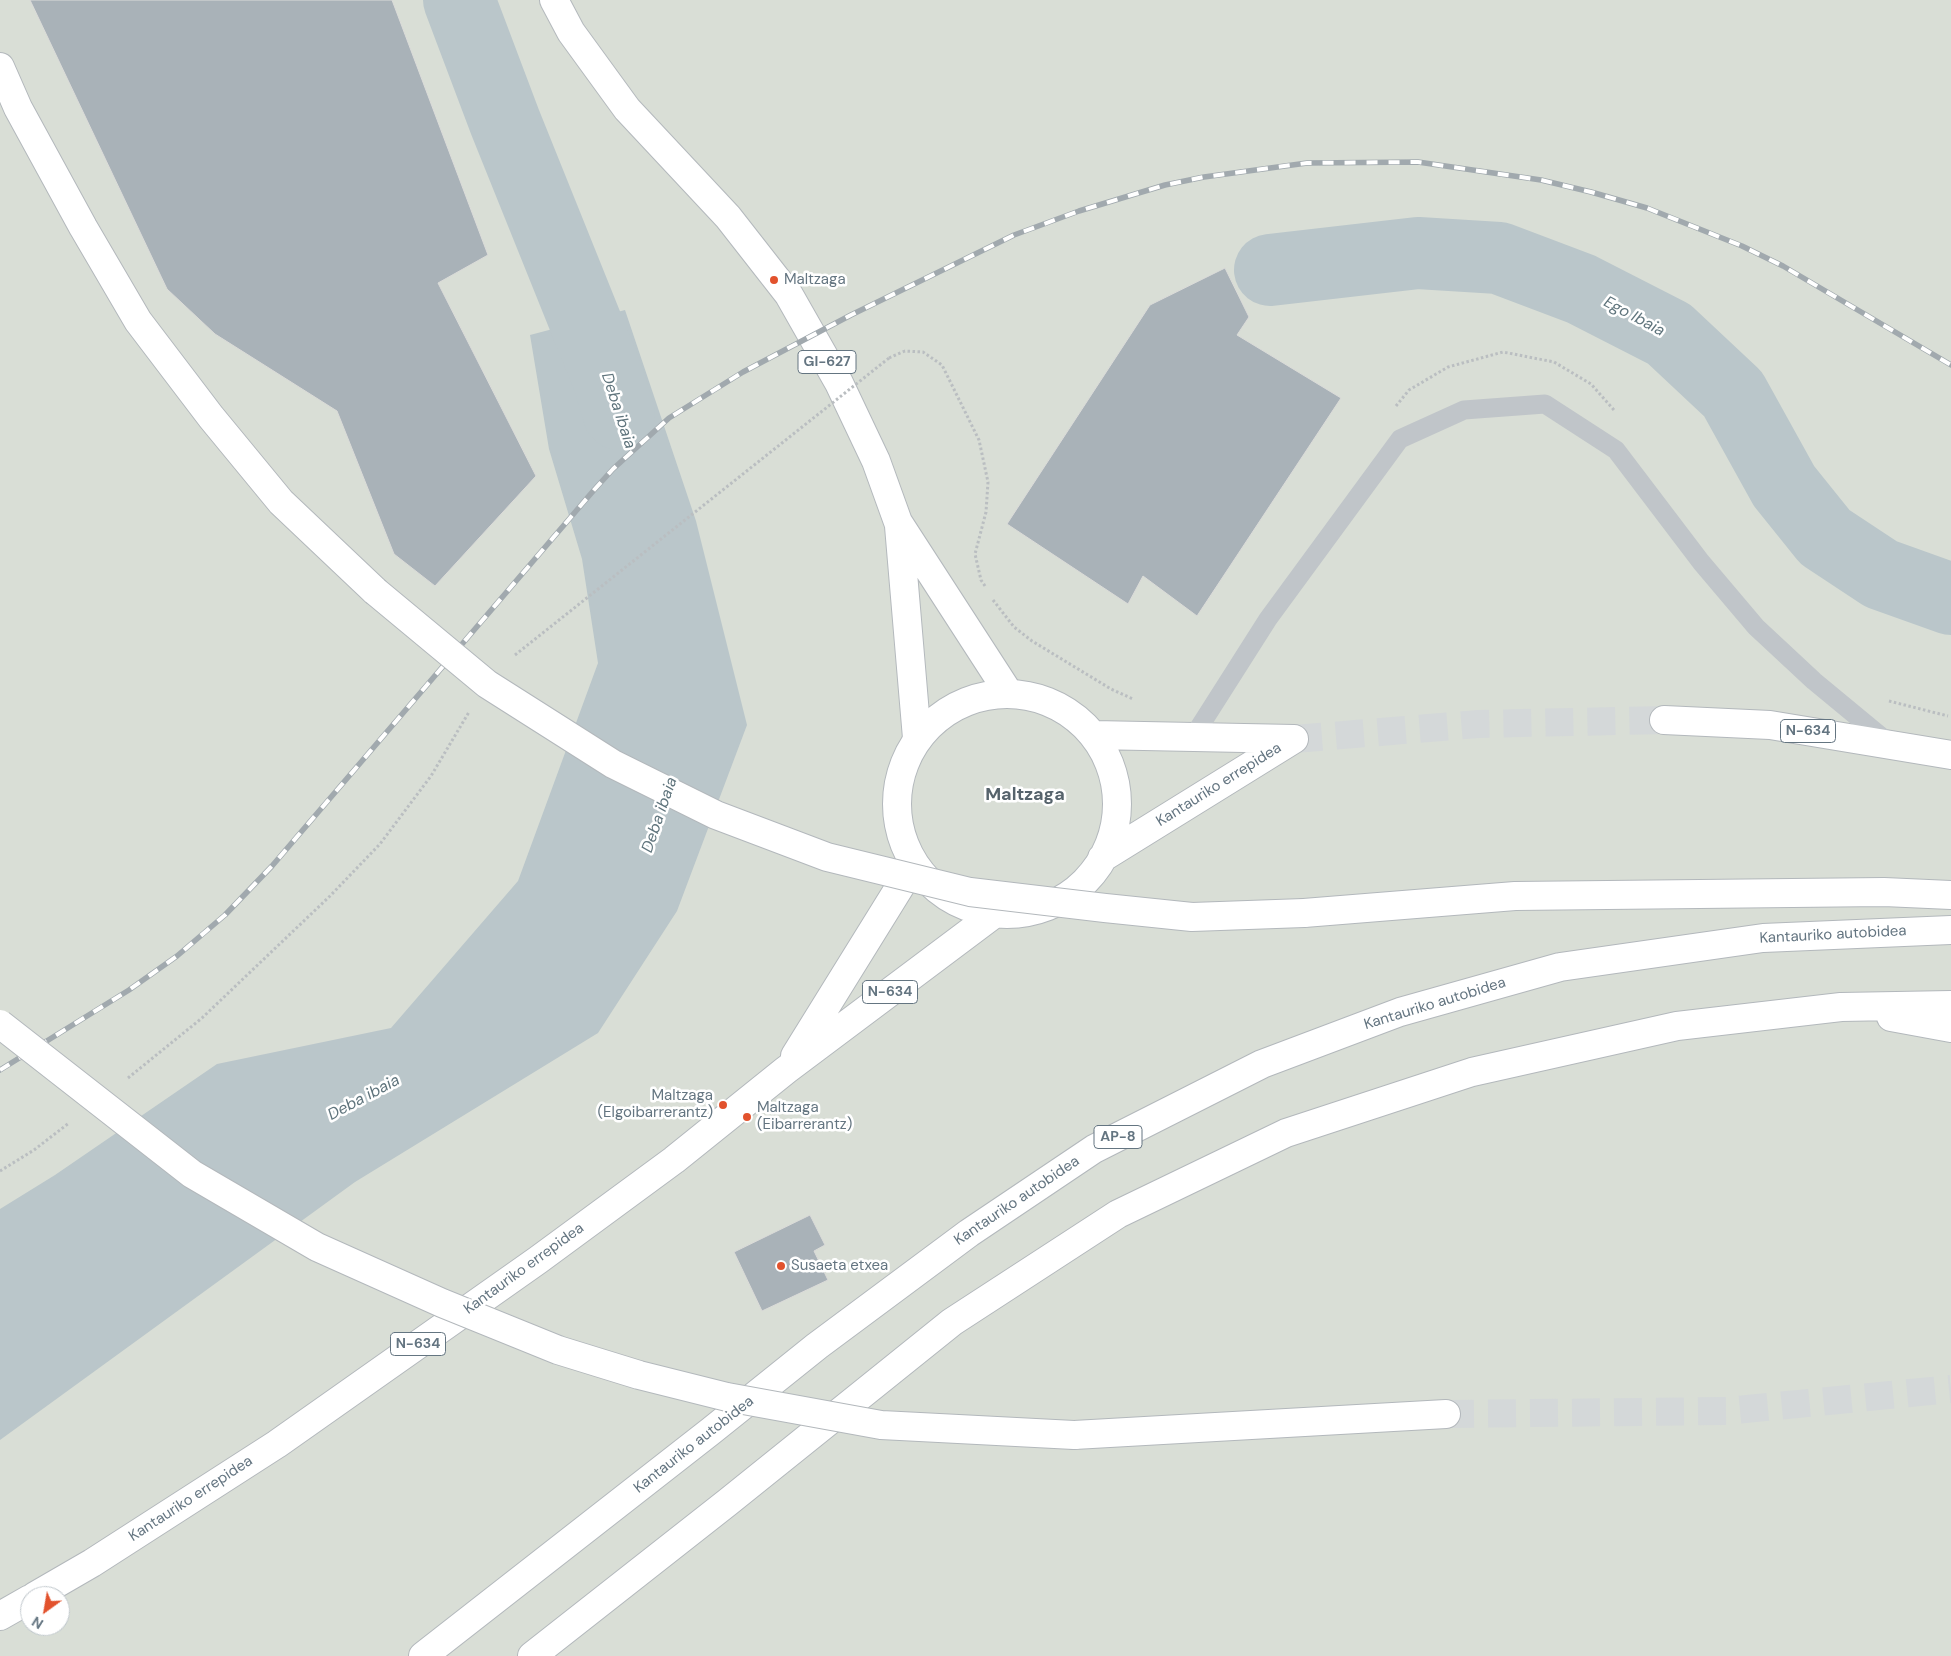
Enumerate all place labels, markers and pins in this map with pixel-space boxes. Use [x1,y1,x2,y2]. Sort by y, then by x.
place label: Maltzaga [784,271,846,289]
marker: Maltzaga [768,274,780,286]
place label: Maltzaga (Elgoibarrerantz) [597,1087,713,1122]
marker: Maltzaga (Elgoibarrerantz) [717,1099,729,1111]
place label: Maltzaga (Eibarrerantz) [757,1099,852,1134]
marker: Maltzaga (Eibarrerantz) [741,1111,753,1123]
place label: Susaeta etxea [791,1257,888,1275]
marker: Susaeta etxea [775,1260,787,1272]

